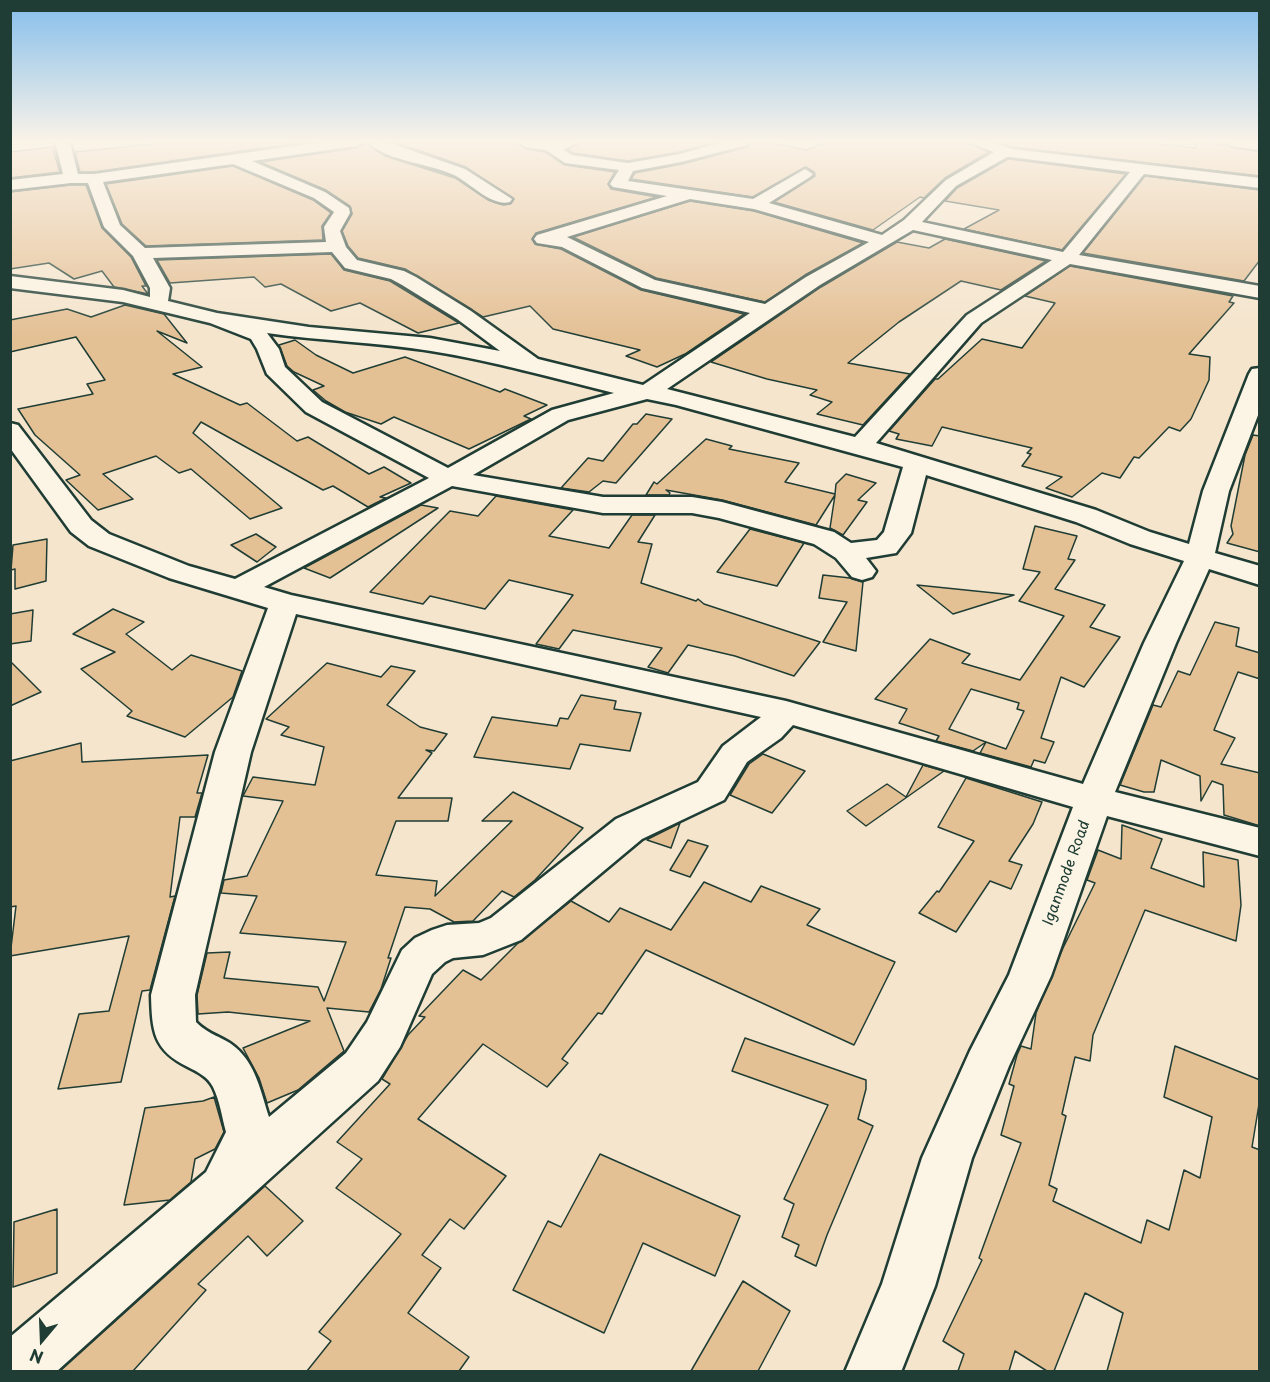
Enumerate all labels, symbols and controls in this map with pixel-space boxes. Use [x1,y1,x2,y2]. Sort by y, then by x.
street label: Iganmode Road [1040,818,1094,928]
north arrow [12,1310,72,1370]
text: N [26,1344,46,1370]

